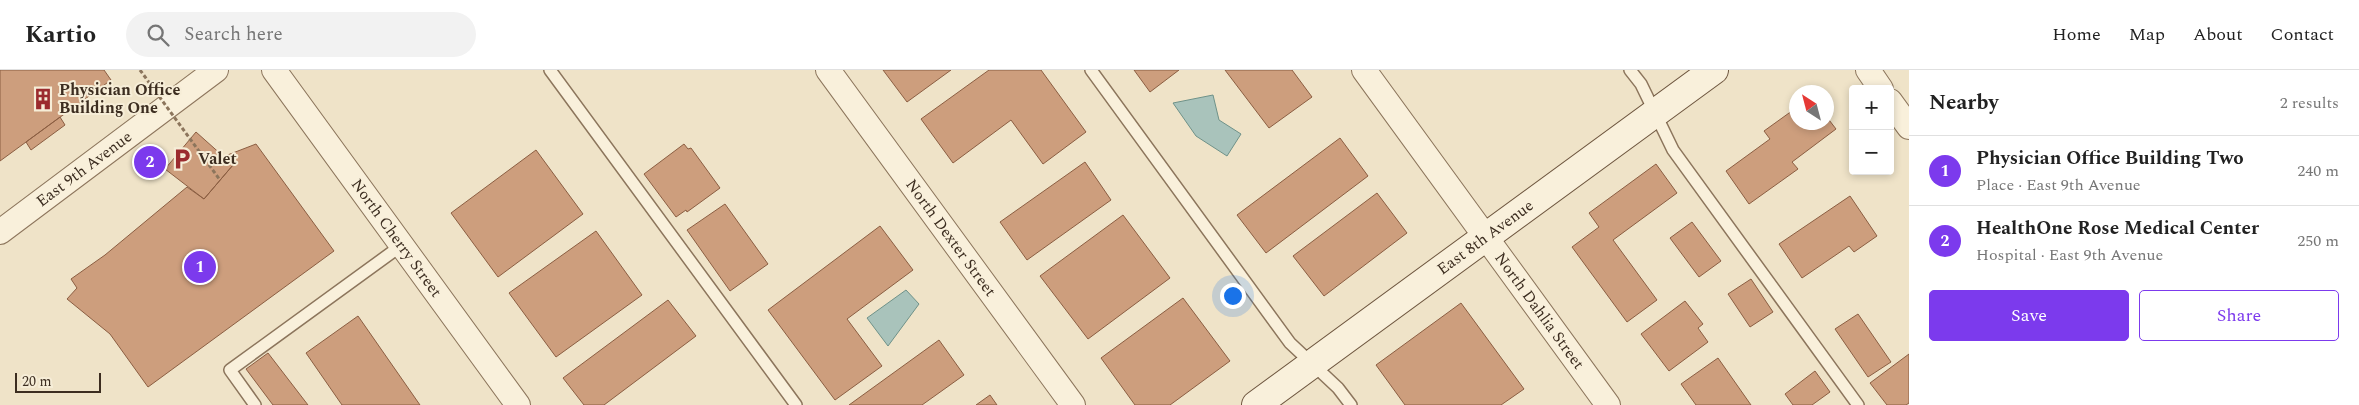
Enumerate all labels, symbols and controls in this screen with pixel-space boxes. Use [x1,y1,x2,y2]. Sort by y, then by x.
search box [126,12,476,57]
text: Kartio [25,17,96,53]
text: Search here [184,20,283,49]
icon: search [144,21,172,49]
text: Home [2052,21,2101,48]
text: Map [2129,21,2165,48]
text: About [2193,21,2243,48]
text: Contact [2271,21,2334,48]
place label: Physician Office Building One [59,78,180,120]
north arrow [1789,85,1834,130]
map controls [1849,85,1894,175]
button: + [1849,85,1894,130]
building icon: Physician Office Building One [30,86,56,112]
text: Nearby [1929,87,1999,119]
text: 2 results [2280,91,2339,115]
street label: East 9th Avenue [31,125,137,213]
button: − [1849,130,1894,175]
pin: 2 [134,143,166,181]
text: Physician Office Building Two [1976,144,2244,173]
parking icon: Valet [169,146,195,172]
place label: Valet [198,147,237,171]
text: 1 [1941,159,1949,183]
text: 240 m [2297,159,2339,183]
text: Place · East 9th Avenue [1976,173,2141,197]
street label: North Cherry Street [345,174,448,303]
street label: North Dexter Street [900,174,1002,302]
street label: East 8th Avenue [1432,194,1539,281]
text: HealthOne Rose Medical Center [1976,214,2259,243]
text: 2 [1941,229,1949,253]
text: 250 m [2297,229,2339,253]
text: Hospital · East 9th Avenue [1976,243,2163,267]
street label: North Dahlia Street [1489,247,1591,375]
pin: 1 [184,248,216,286]
your location [1220,283,1246,309]
button: Save [1929,290,2129,341]
button: Share [2139,290,2339,341]
scale bar [15,370,101,393]
text: 20 m [22,371,52,392]

